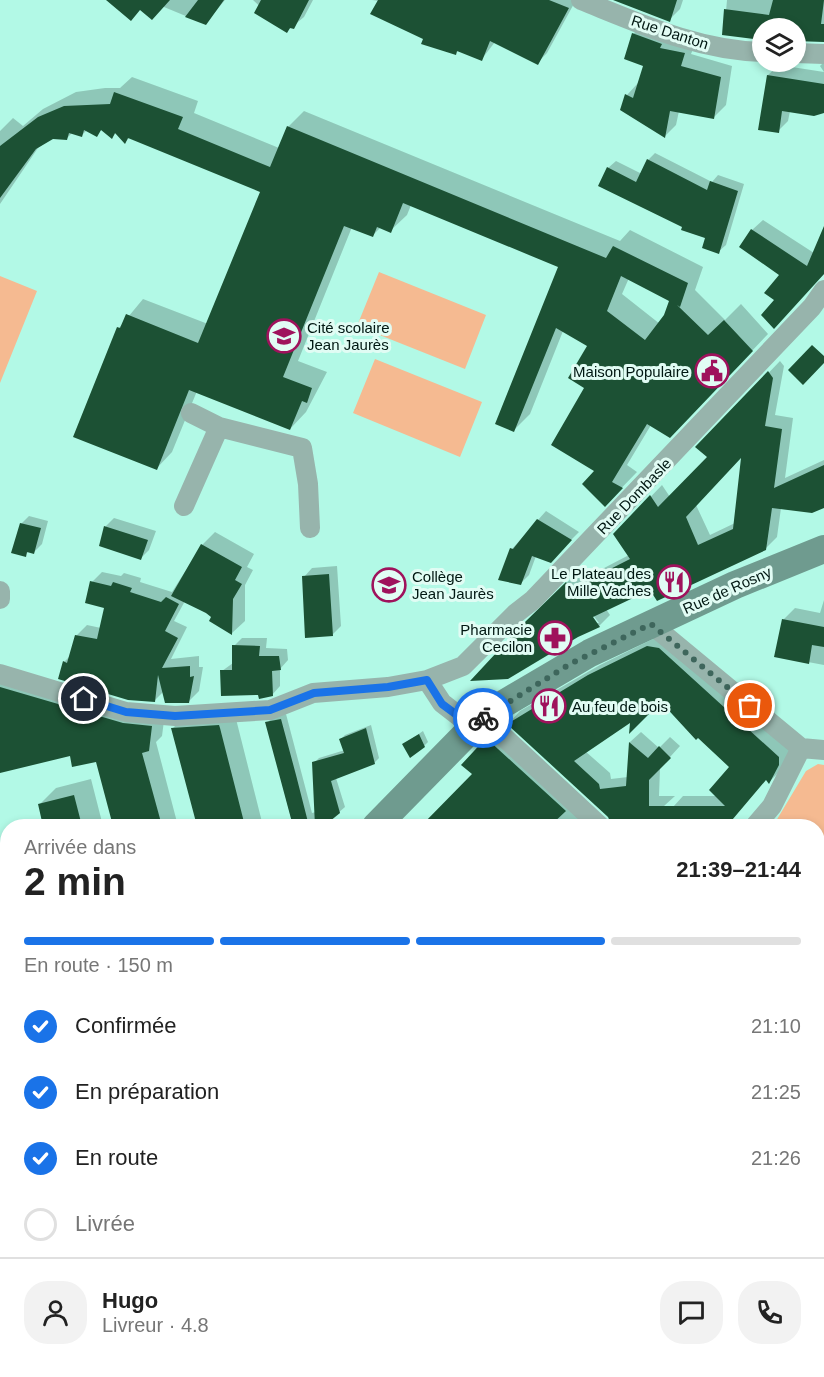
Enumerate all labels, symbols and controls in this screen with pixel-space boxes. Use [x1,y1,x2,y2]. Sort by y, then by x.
street label: Rue Danton [629,12,711,52]
map controls [752,18,806,72]
button: layers [752,18,806,72]
school or university icon: Cité scolaire Jean Jaurès [266,318,302,354]
place label: Cité scolaire Jean Jaurès [307,319,390,353]
public building icon: Maison Populaire [694,353,730,389]
place label: Maison Populaire [573,363,689,380]
street label: Rue Dombasle [593,454,675,538]
street label: Rue de Rosny [680,563,774,617]
restaurant icon: Le Plateau des Mille Vaches [656,564,692,600]
place label: Le Plateau des Mille Vaches [551,565,651,599]
school or university icon: Collège Jean Jaurès [371,567,407,603]
place label: Collège Jean Jaurès [412,568,494,602]
pharmacy icon: Pharmacie Cecilon [537,620,573,656]
place label: Pharmacie Cecilon [460,621,532,655]
pin [58,673,109,724]
pin [724,680,775,731]
icon: home [67,682,100,715]
courier [453,688,513,748]
restaurant icon: Au feu de bois [531,688,567,724]
icon: bag [733,689,766,722]
place label: Au feu de bois [572,698,668,715]
icon: bike [467,702,500,735]
text: Arrivée dans [24,836,136,858]
text: 21:39–21:44 [676,857,801,882]
text: 2 min [24,860,126,903]
text: En route · 150 m [24,954,173,976]
icon: check [24,1010,57,1043]
text: Confirmée [75,1013,176,1038]
text: 21:10 [751,1015,801,1037]
icon: check [24,1076,57,1109]
text: En préparation [75,1079,219,1104]
text: 21:25 [751,1081,801,1103]
icon: check [24,1142,57,1175]
text: En route [75,1145,158,1170]
text: 21:26 [751,1147,801,1169]
text: Livrée [75,1211,135,1236]
button: person [24,1281,87,1344]
button: chat [660,1281,723,1344]
button: phone [738,1281,801,1344]
text: Hugo [102,1288,158,1313]
text: Livreur · 4.8 [102,1314,209,1336]

